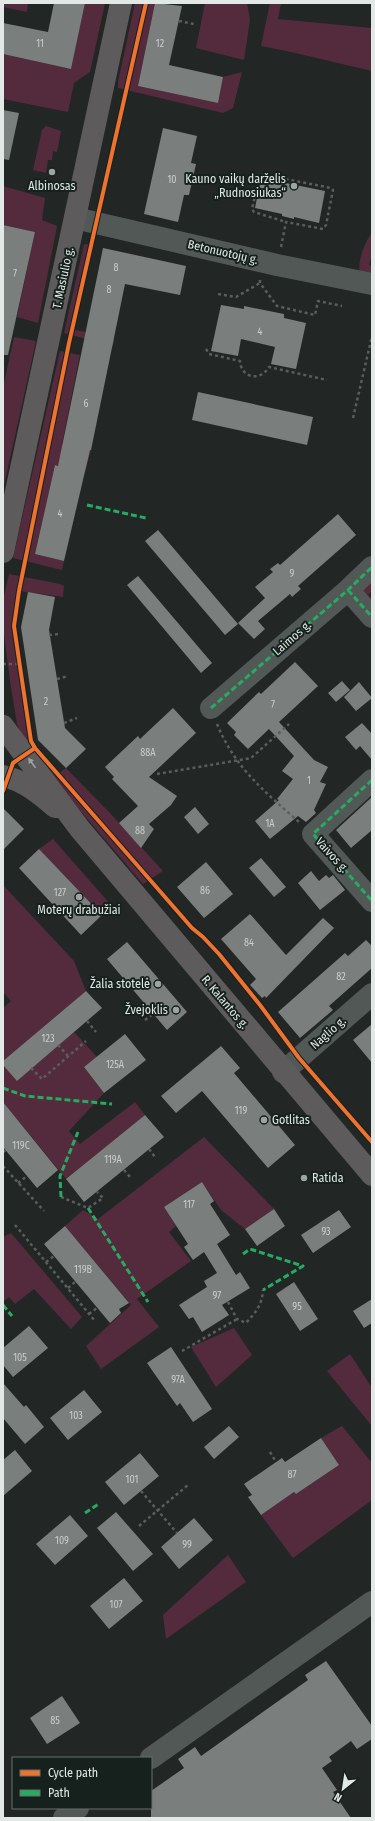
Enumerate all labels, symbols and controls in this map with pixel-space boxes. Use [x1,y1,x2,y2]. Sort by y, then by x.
house number: 11 [36,38,44,50]
house number: 12 [156,38,165,50]
marker: Albinosas [47,167,57,177]
place label: Kauno vaikų darželis „Rudnosiukas“ [185,172,286,200]
house number: 10 [167,174,177,186]
place label: Albinosas [28,179,76,193]
marker: Kauno vaikų darželis „Rudnosiukas“ [289,181,299,191]
street label: Betonuotojų g. [186,237,260,267]
street label: T. Masiulio g. [50,246,76,310]
house number: 8 [114,262,119,274]
house number: 7 [13,268,17,280]
house number: 8 [107,284,112,296]
house number: 4 [258,326,263,338]
house number: 6 [84,398,89,410]
house number: 4 [58,508,63,520]
house number: 9 [290,568,295,580]
street label: Laimos g. [270,617,314,658]
house number: 2 [44,696,49,708]
house number: 7 [271,699,275,711]
house number: 88A [140,747,156,759]
one-way arrow [28,758,36,768]
house number: 1 [307,775,311,787]
house number: 1A [265,818,275,830]
house number: 88 [135,825,145,837]
street label: Vaivos g. [313,835,352,876]
house number: 86 [200,885,210,897]
house number: 127 [54,887,66,899]
marker: Moterų drabužiai [74,892,84,902]
place label: Moterų drabužiai [37,903,121,917]
house number: 84 [244,937,254,949]
house number: 82 [336,971,346,983]
street label: R. Kalantos g. [199,972,252,1032]
place label: Žalia stotelė [90,976,150,991]
marker: Žalia stotelė [153,979,163,989]
place label: Žvejoklis [125,1002,168,1017]
marker: Žvejoklis [171,1005,181,1015]
street label: Naglio g. [307,1014,349,1052]
house number: 123 [42,1033,55,1045]
house number: 125A [106,1059,125,1071]
house number: 119 [235,1105,247,1117]
place label: Gotlitas [272,1113,310,1127]
marker: Gotlitas [259,1115,269,1125]
house number: 119C [12,1140,30,1152]
house number: 119A [104,1154,123,1166]
place label: Ratida [312,1171,344,1185]
marker: Ratida [299,1173,309,1183]
house number: 117 [183,1199,195,1211]
house number: 93 [321,1226,331,1238]
house number: 119B [74,1264,93,1276]
house number: 97 [213,1290,221,1302]
house number: 95 [292,1301,302,1313]
house number: 105 [13,1352,27,1364]
house number: 97A [171,1374,186,1386]
house number: 103 [69,1410,83,1422]
house number: 87 [288,1469,296,1481]
house number: 101 [126,1474,138,1486]
house number: 109 [55,1535,69,1547]
house number: 99 [182,1539,192,1551]
house number: 107 [110,1599,122,1611]
house number: 85 [50,1715,60,1727]
legend [12,1757,152,1809]
text: Cycle path [48,1766,98,1780]
north arrow [323,1769,363,1809]
text: Path [48,1786,70,1800]
text: N [332,1790,344,1805]

